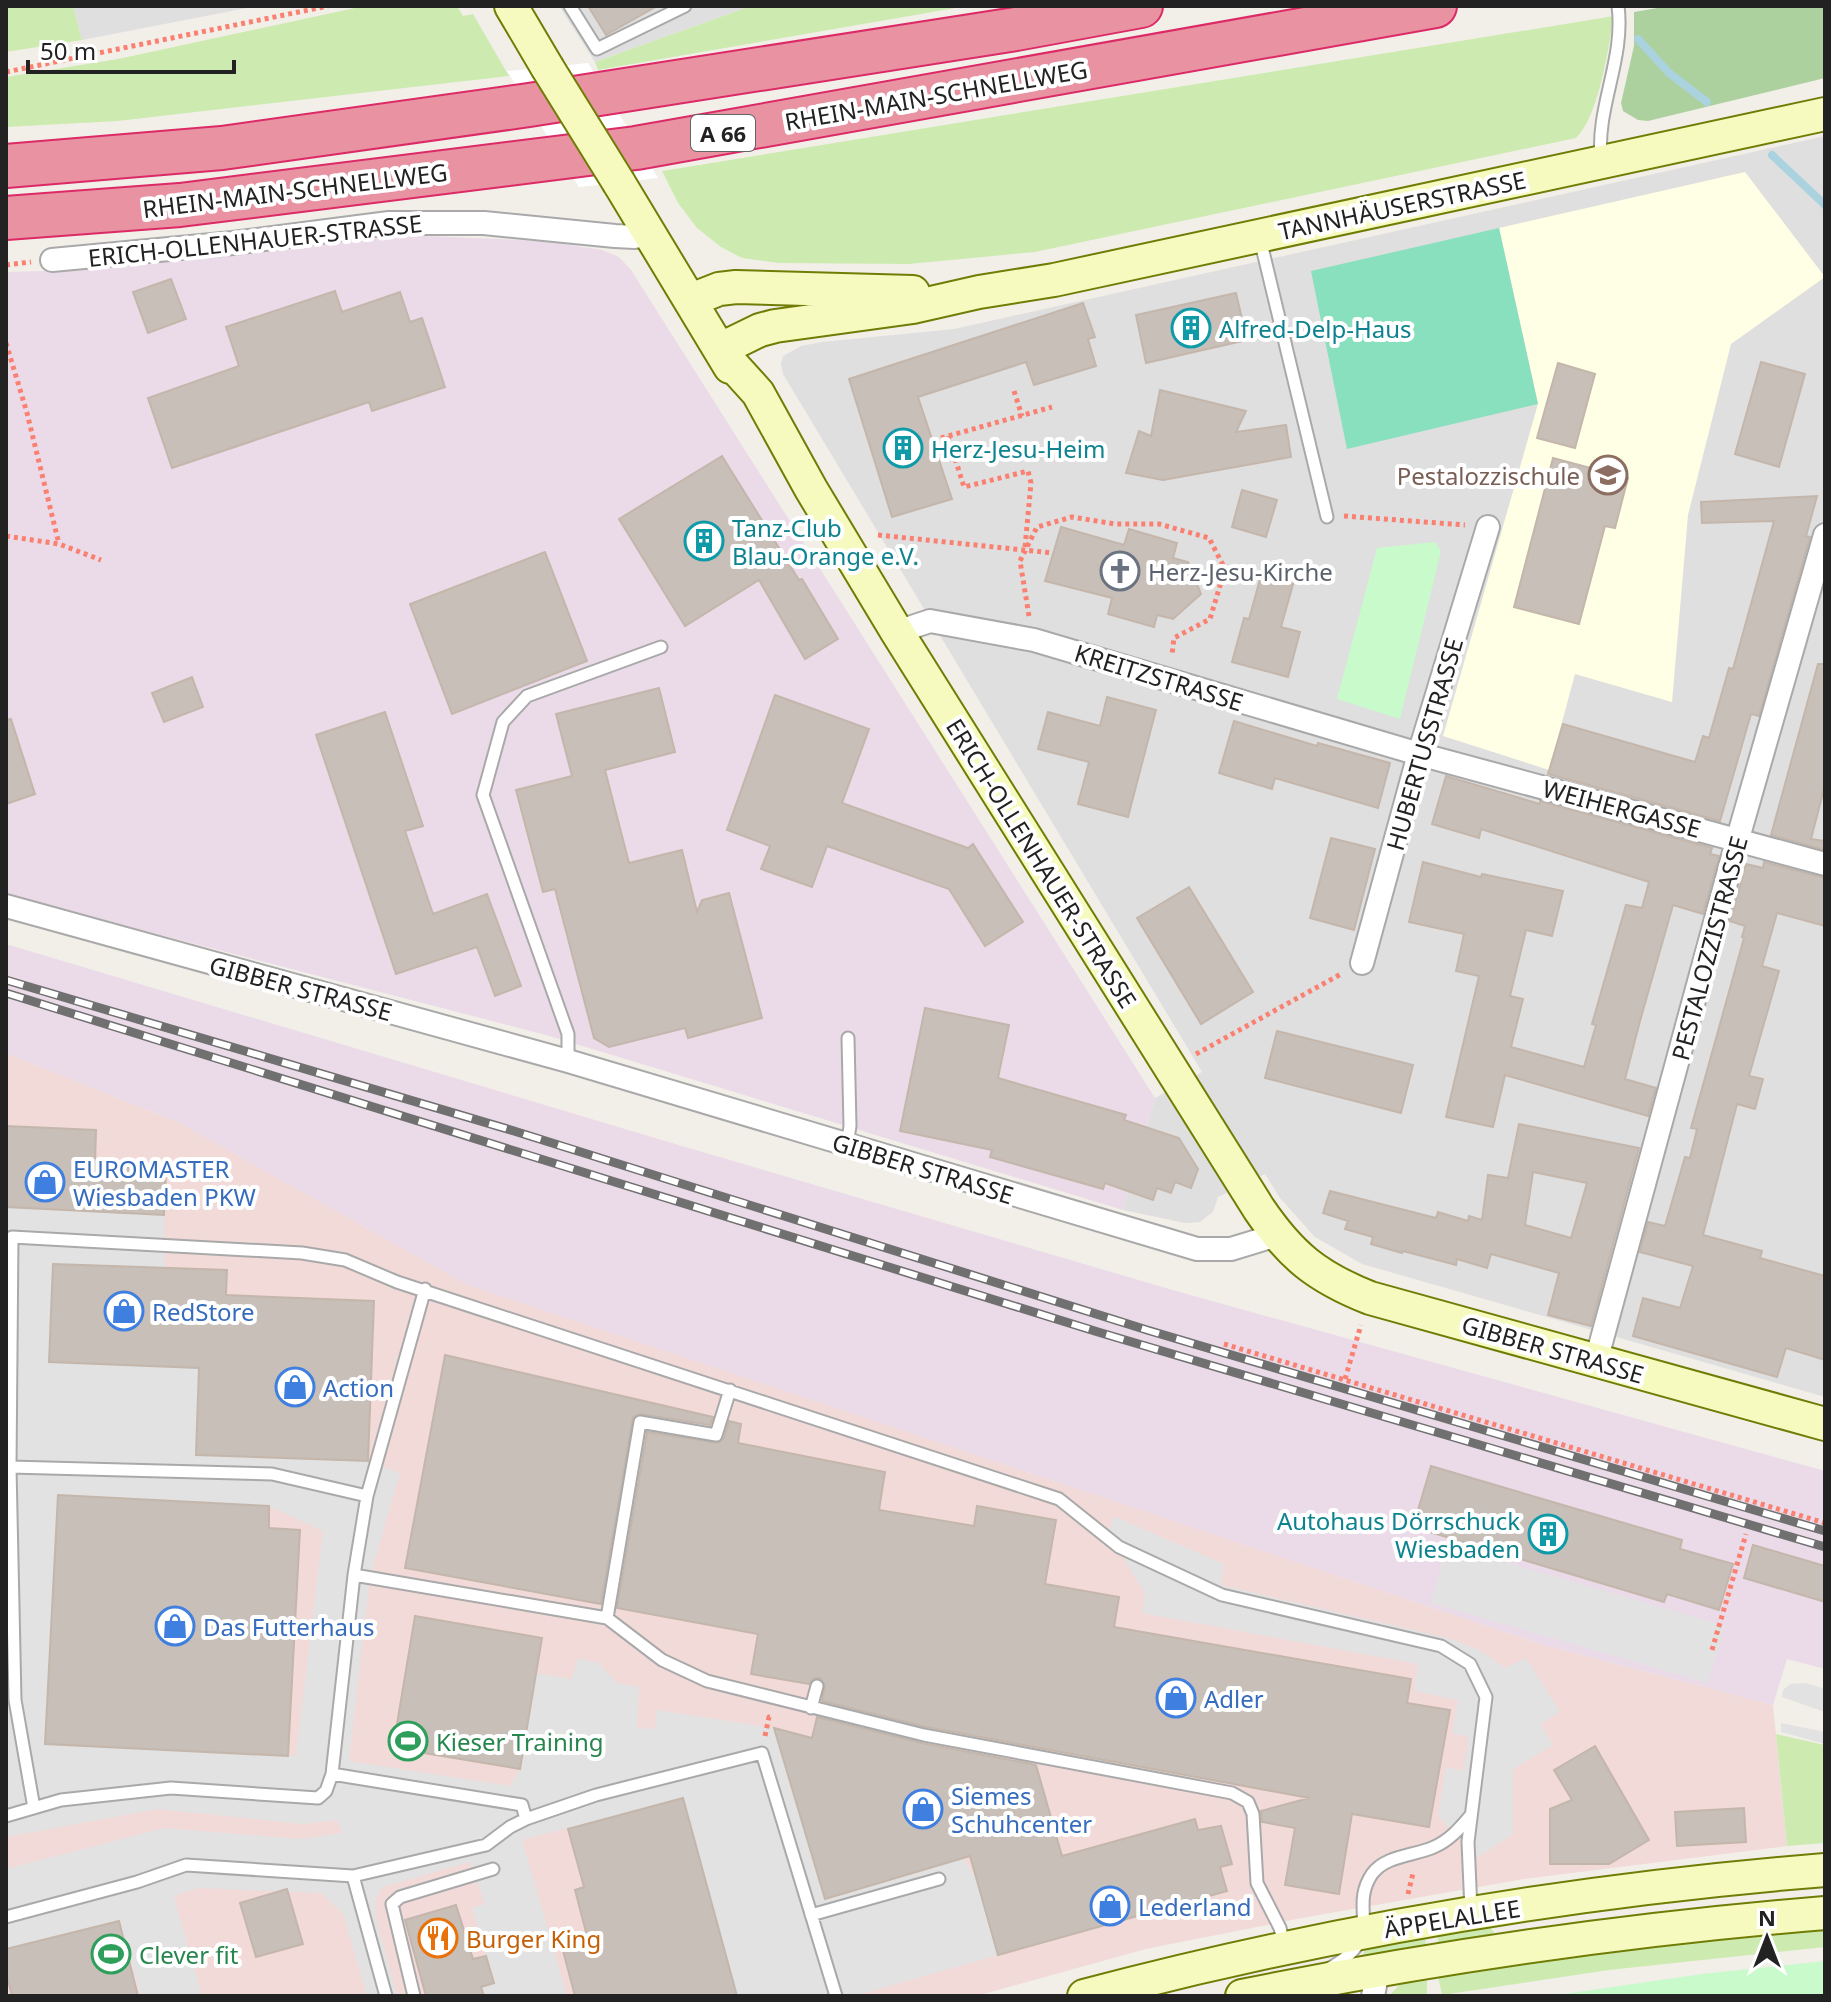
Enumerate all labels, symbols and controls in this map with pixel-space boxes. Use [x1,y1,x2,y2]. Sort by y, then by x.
scale bar [28,24,234,74]
text: 50 m [40,34,96,67]
street label: RHEIN-MAIN-SCHNELLWEG [782,52,1090,138]
road number: A 66 [691,115,755,151]
street label: RHEIN-MAIN-SCHNELLWEG [141,155,449,225]
street label: TANNHÄUSERSTRASSE [1275,163,1529,247]
street label: ERICH-OLLENHAUER-STRASSE [86,206,424,274]
building icon: Alfred-Delp-Haus [1170,307,1212,349]
place label: Alfred-Delp-Haus [1219,312,1412,345]
building icon: Herz-Jesu-Heim [882,427,924,469]
place label: Herz-Jesu-Heim [931,432,1105,465]
school or university icon: Pestalozzischule [1587,454,1629,496]
place label: Pestalozzischule [1397,459,1580,492]
place label: Tanz-Club Blau-Orange e.V. [732,511,919,572]
building icon: Tanz-Club Blau-Orange e.V. [683,520,725,562]
church icon: Herz-Jesu-Kirche [1099,550,1141,592]
place label: Herz-Jesu-Kirche [1148,555,1333,588]
street label: HUBERTUSSTRASSE [1378,634,1470,854]
street label: KREITZSTRASSE [1071,636,1247,718]
street label: ERICH-OLLENHAUER-STRASSE [939,712,1145,1014]
street label: WEIHERGASSE [1539,771,1705,845]
street label: PESTALOZZISTRASSE [1663,832,1755,1064]
street label: GIBBER STRASSE [206,948,396,1028]
street label: GIBBER STRASSE [828,1125,1018,1211]
place label: EUROMASTER Wiesbaden PKW [73,1152,257,1213]
shop icon: EUROMASTER Wiesbaden PKW [24,1161,66,1203]
shop icon: RedStore [103,1290,145,1332]
place label: RedStore [152,1295,255,1328]
street label: GIBBER STRASSE [1458,1307,1648,1391]
shop icon: Action [274,1366,316,1408]
place label: Action [323,1371,394,1404]
place label: Autohaus Dörrschuck Wiesbaden [1277,1504,1520,1565]
building icon: Autohaus Dörrschuck Wiesbaden [1527,1513,1569,1555]
shop icon: Das Futterhaus [154,1605,196,1647]
place label: Das Futterhaus [203,1610,374,1643]
shop icon: Adler [1155,1677,1197,1719]
place label: Adler [1204,1682,1264,1715]
sports icon: Kieser Training [387,1720,429,1762]
place label: Kieser Training [436,1725,604,1758]
place label: Siemes Schuhcenter [951,1779,1092,1840]
shop icon: Siemes Schuhcenter [902,1788,944,1830]
shop icon: Lederland [1089,1885,1131,1927]
place label: Lederland [1138,1890,1252,1923]
street label: ÄPPELALLEE [1382,1891,1522,1945]
north arrow [1727,1898,1807,1978]
text: N [1758,1902,1776,1932]
restaurant icon: Burger King [417,1917,459,1959]
place label: Burger King [466,1922,601,1955]
sports icon: Clever fit [90,1933,132,1975]
place label: Clever fit [139,1938,239,1971]

